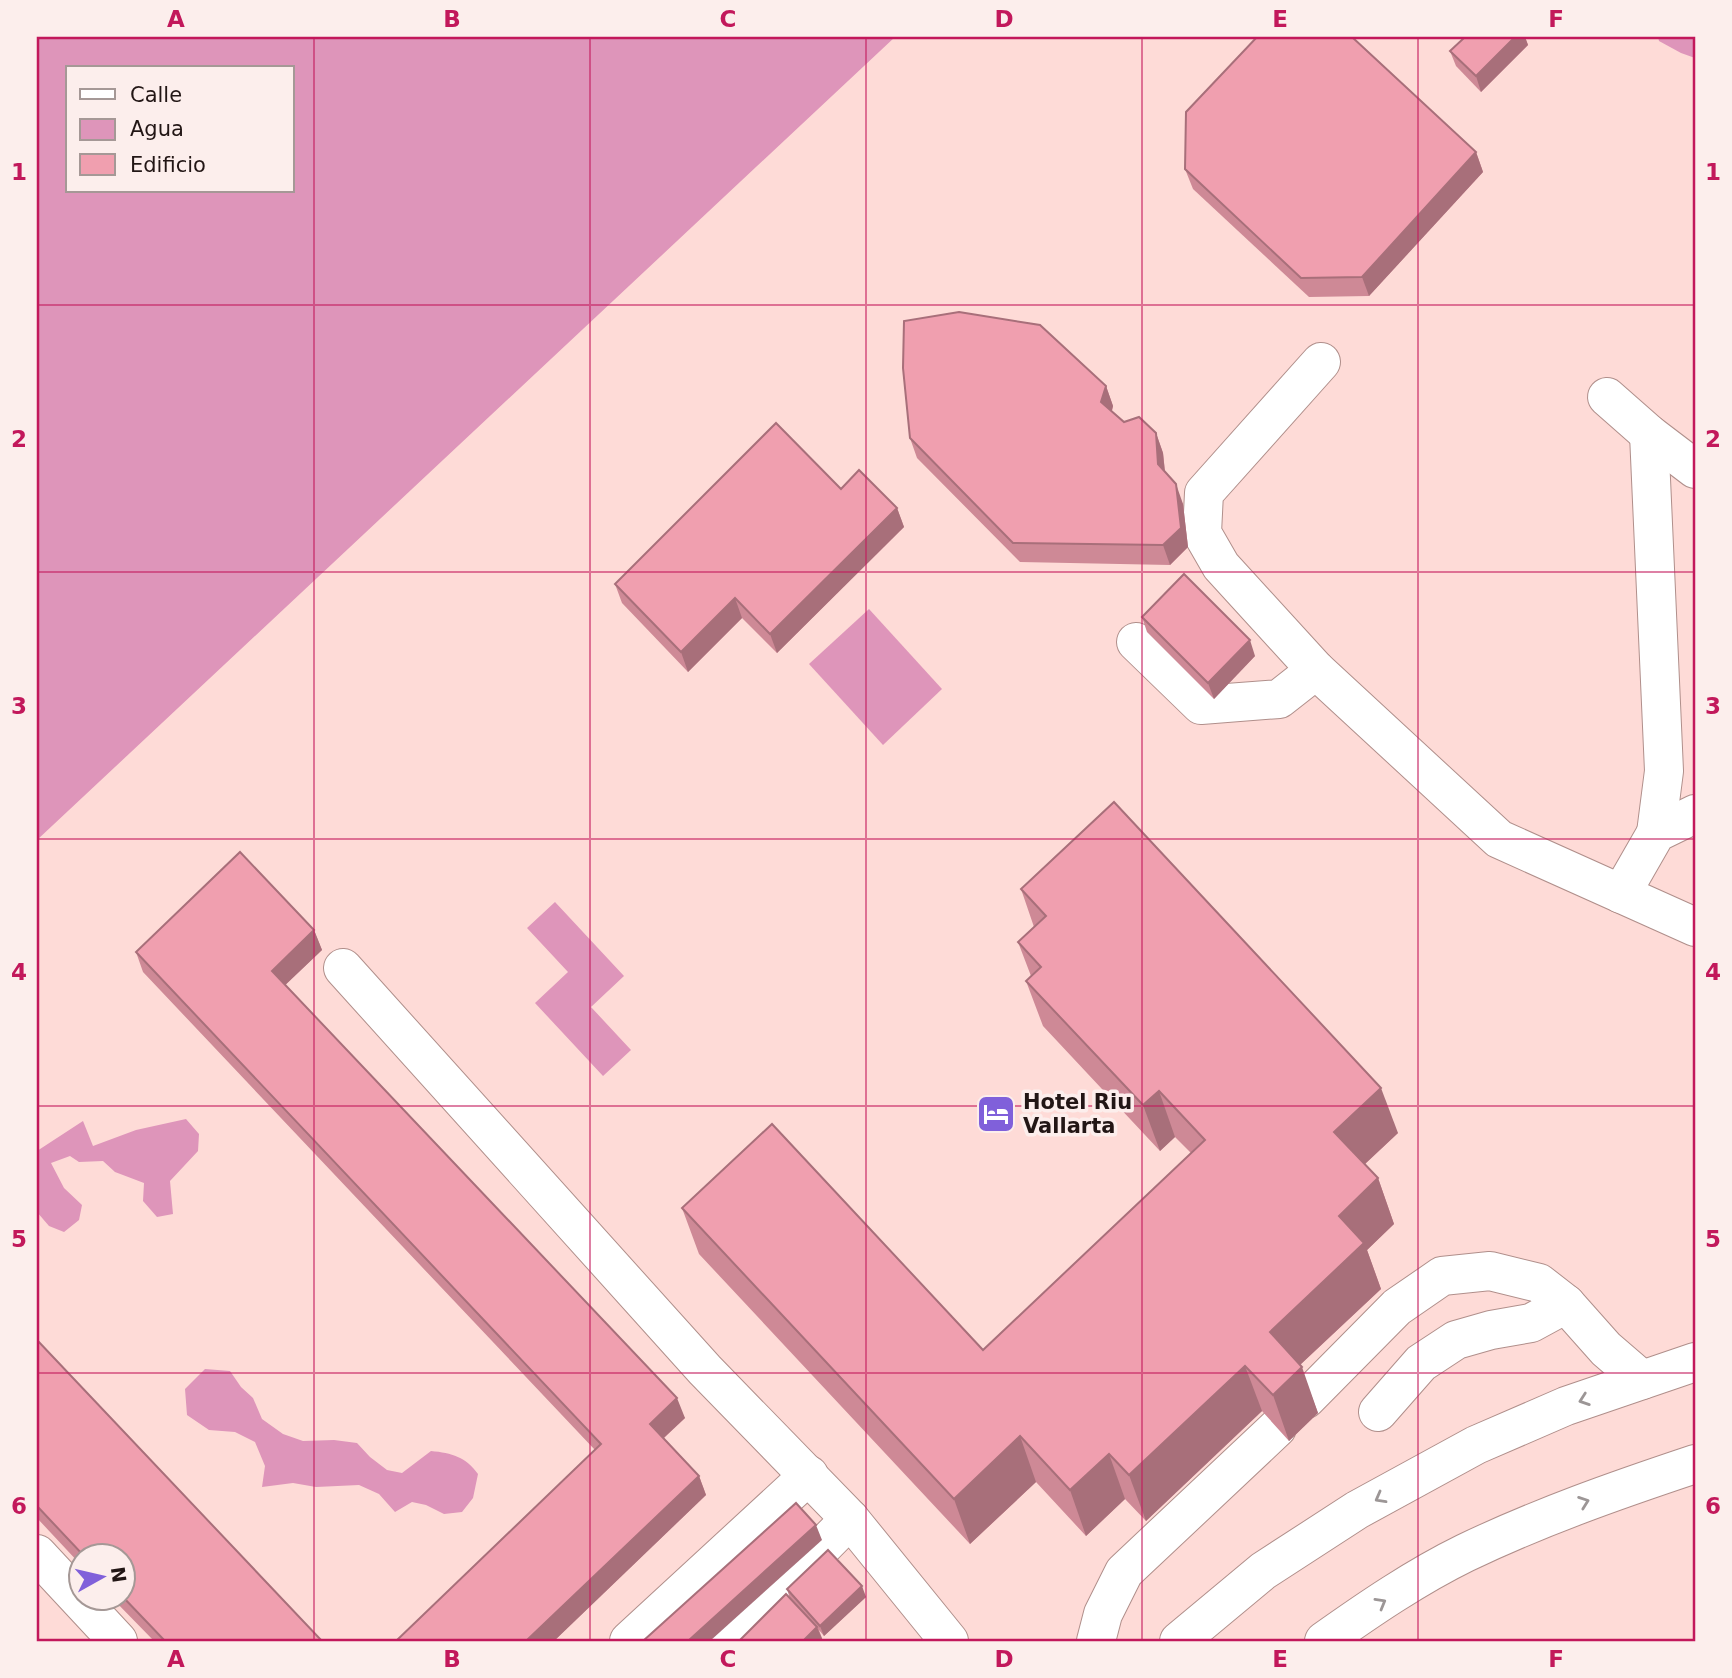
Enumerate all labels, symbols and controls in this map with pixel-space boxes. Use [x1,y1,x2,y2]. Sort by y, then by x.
text: A [167,6,185,32]
text: B [443,6,461,32]
text: C [720,6,736,32]
text: D [994,6,1014,32]
text: E [1272,6,1288,32]
text: F [1548,6,1564,32]
legend [66,66,294,192]
text: Calle [130,83,182,107]
text: Agua [130,117,184,141]
text: Edificio [130,153,206,177]
text: 1 [11,159,27,185]
text: 1 [1705,159,1721,185]
text: 2 [11,426,27,452]
text: 2 [1705,426,1721,452]
text: 3 [11,693,27,719]
text: 3 [1705,693,1721,719]
text: 4 [11,959,27,985]
text: 4 [1705,959,1721,985]
place label: Hotel Riu Vallarta [1023,1090,1132,1138]
hotel icon: Hotel Riu Vallarta [975,1093,1017,1135]
text: 5 [11,1226,27,1252]
text: 5 [1705,1226,1721,1252]
one-way arrow [1579,1392,1591,1406]
one-way arrow [1374,1490,1387,1503]
text: 6 [11,1493,27,1519]
text: 6 [1705,1493,1721,1519]
one-way arrow [1578,1496,1590,1510]
north arrow [66,1542,136,1612]
text: N [107,1565,131,1584]
one-way arrow [1373,1598,1386,1611]
text: A [167,1646,185,1672]
text: B [443,1646,461,1672]
text: C [720,1646,736,1672]
text: D [994,1646,1014,1672]
text: E [1272,1646,1288,1672]
text: F [1548,1646,1564,1672]

